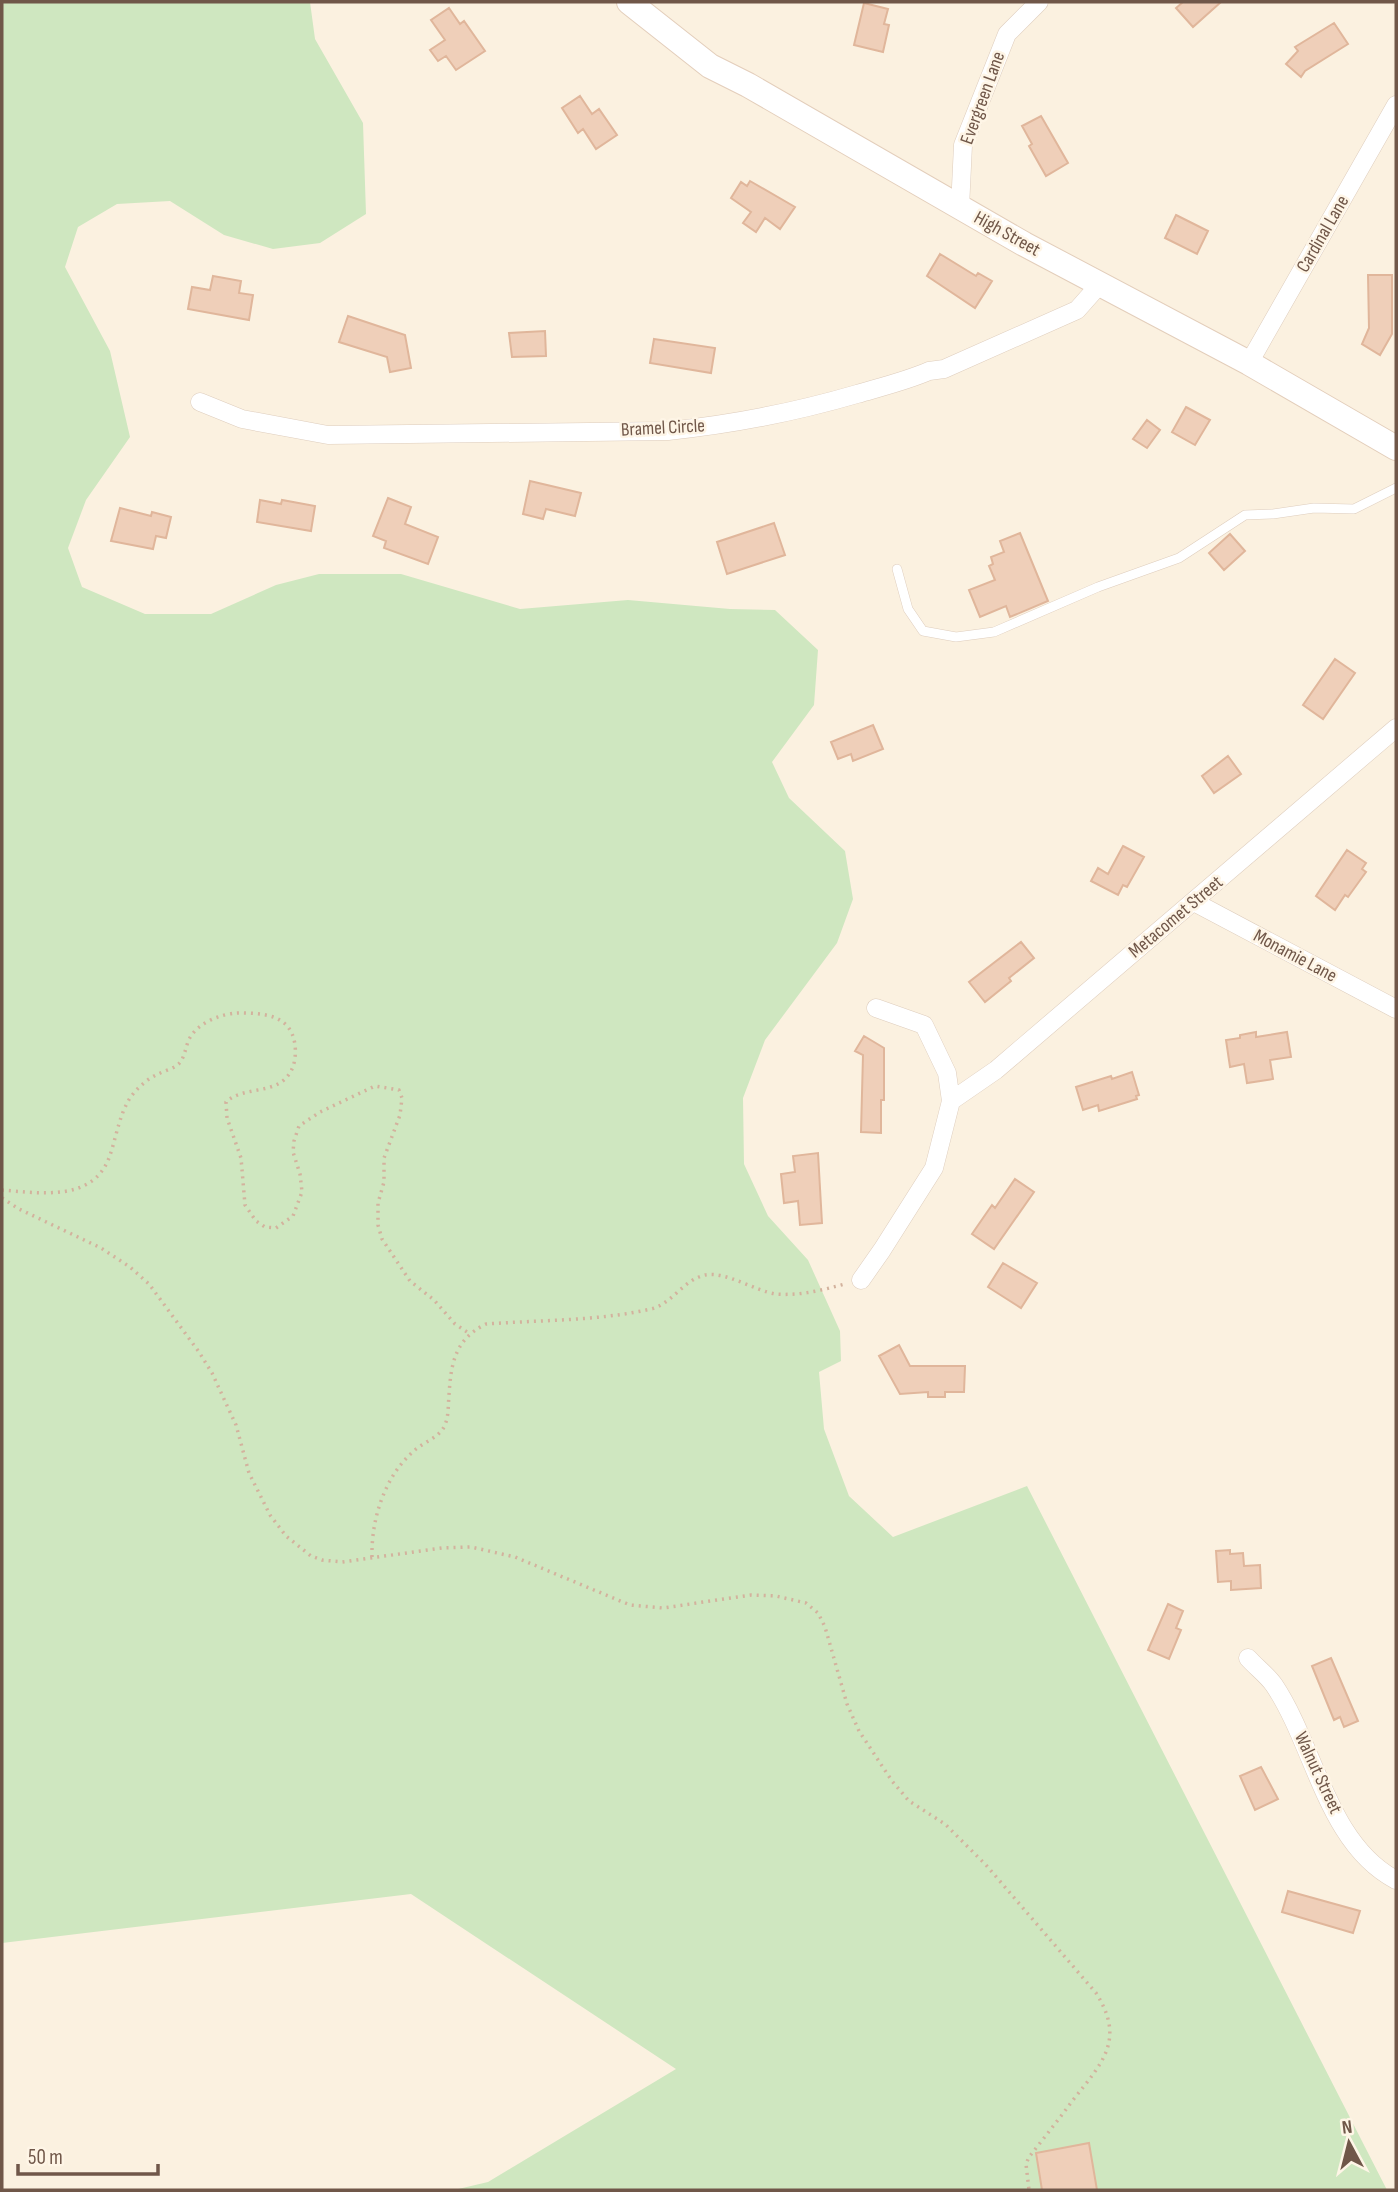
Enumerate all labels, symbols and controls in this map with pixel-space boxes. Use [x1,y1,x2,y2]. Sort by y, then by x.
street label: Evergreen Lane [956,49,1010,147]
street label: Cardinal Lane [1292,191,1354,277]
street label: High Street [970,206,1044,262]
street label: Bramel Circle [620,414,706,442]
street label: Metacomet Street [1124,871,1228,963]
street label: Monamie Lane [1249,924,1341,988]
street label: Walnut Street [1289,1728,1347,1818]
north arrow [1314,2108,1384,2178]
text: N [1341,2116,1354,2140]
scale bar [18,2132,158,2176]
text: 50 m [28,2145,63,2170]

